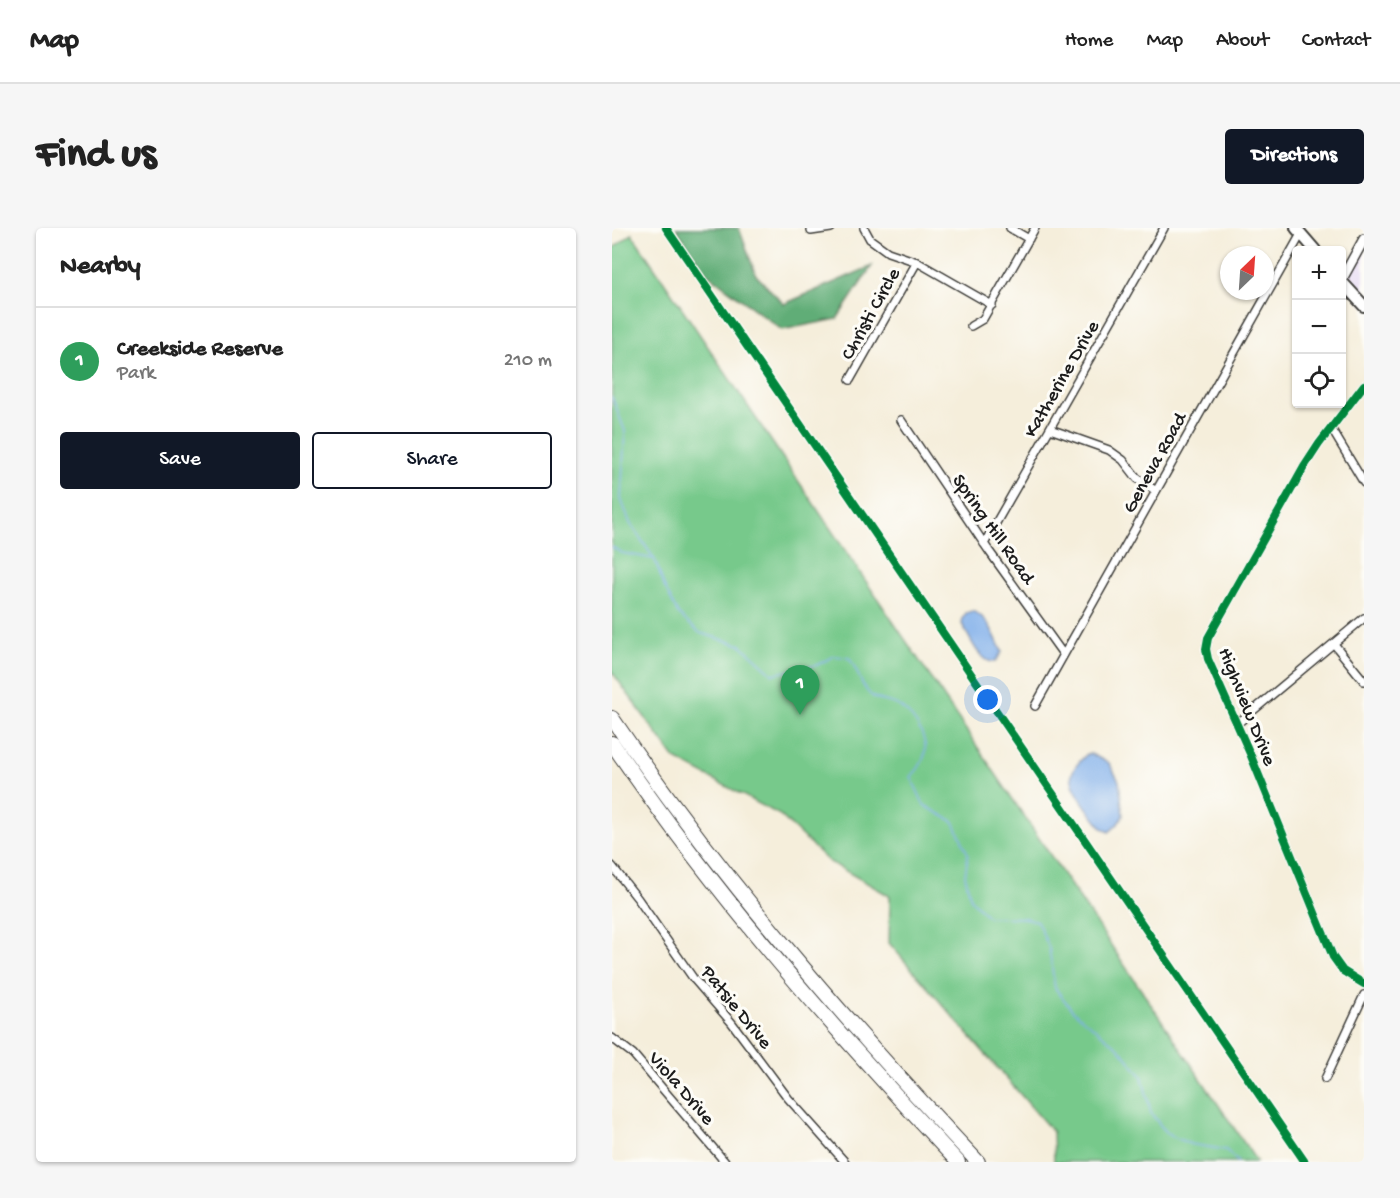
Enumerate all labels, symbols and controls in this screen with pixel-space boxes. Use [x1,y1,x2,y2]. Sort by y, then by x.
text: Map [30,25,79,58]
text: Home [1065,29,1113,54]
text: Map [1146,29,1183,54]
text: About [1216,29,1269,54]
text: Contact [1302,29,1370,54]
button: Directions [1225,129,1364,184]
text: Find us [36,132,156,181]
north arrow [1220,246,1274,300]
map controls [1292,246,1346,408]
button: + [1292,246,1346,300]
text: Nearby [60,252,141,283]
street label: Christi Circle [837,264,907,365]
button: − [1292,300,1346,354]
street label: Katherine Drive [1020,317,1106,442]
text: Creekside Reserve [117,337,283,363]
text: 1 [75,350,84,373]
text: 210 m [504,350,552,373]
button: locate [1292,354,1346,408]
text: Park [117,363,155,386]
street label: Geneva Road [1119,408,1194,518]
button: Save [60,432,300,489]
button: Share [312,432,552,489]
street label: Spring Hill Road [946,471,1040,591]
street label: Highview Drive [1212,645,1280,770]
pin: 1 [780,666,819,715]
your location [973,685,1002,714]
street label: Patsie Drive [694,961,776,1055]
street label: Viola Drive [642,1047,719,1131]

